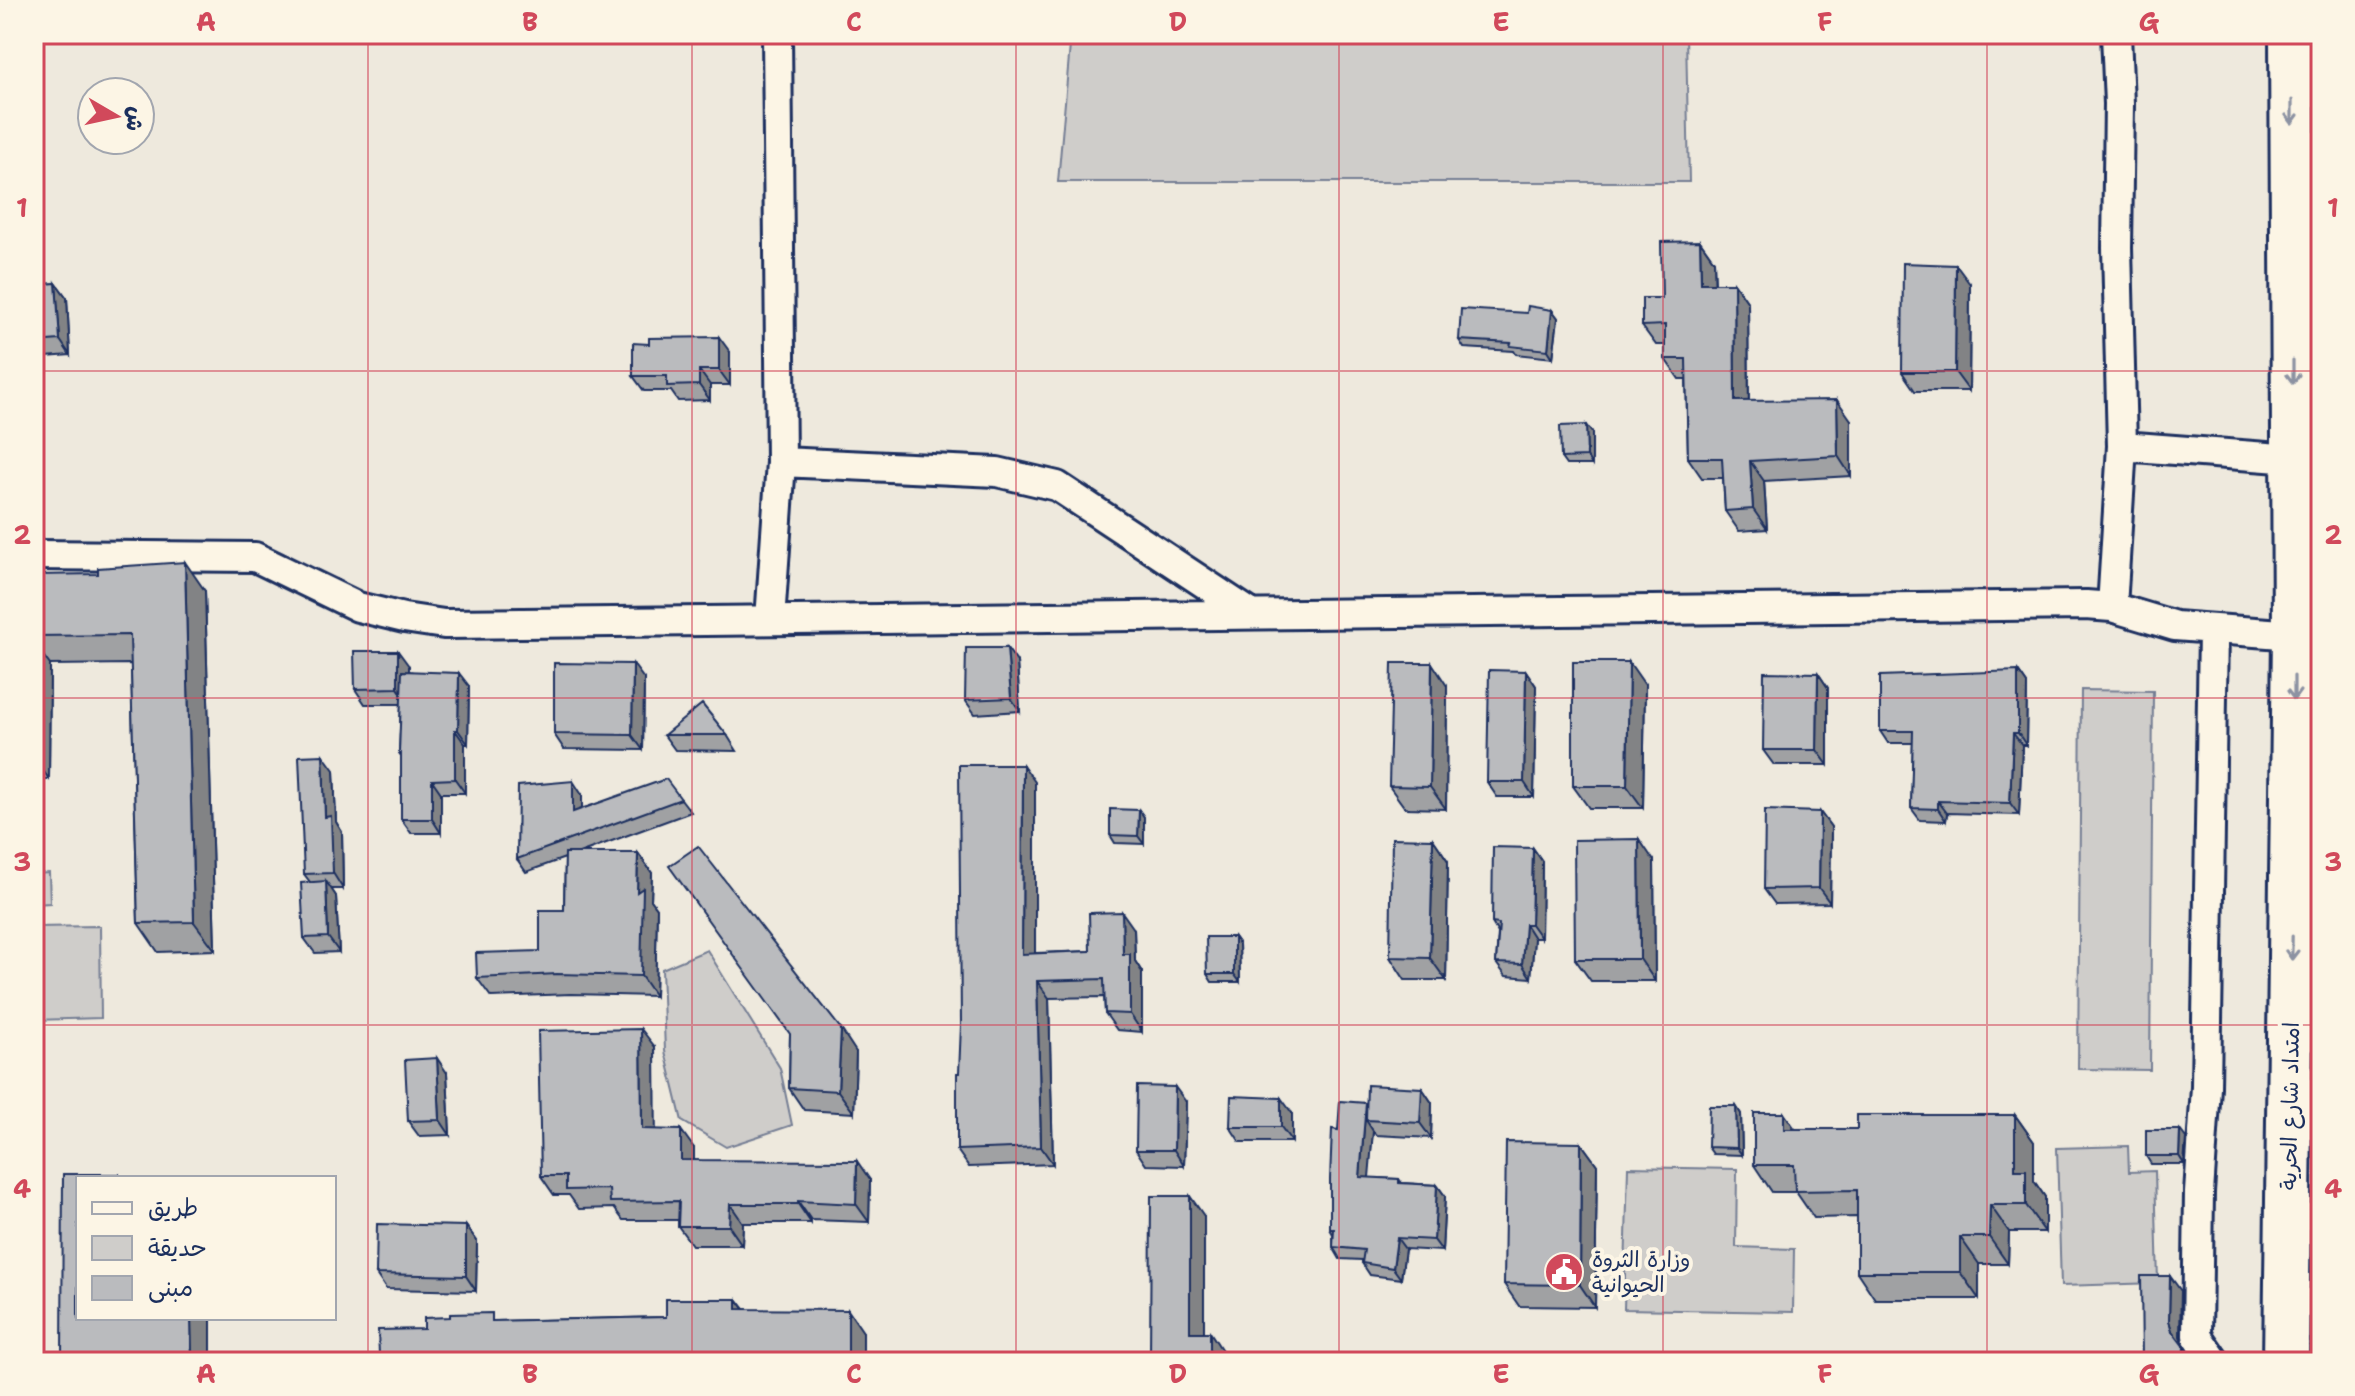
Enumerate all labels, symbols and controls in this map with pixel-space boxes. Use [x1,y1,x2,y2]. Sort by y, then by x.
text: A [196,4,216,39]
text: B [522,4,538,39]
text: C [846,4,862,39]
text: D [1169,4,1187,39]
text: E [1492,4,1510,39]
text: F [1817,4,1833,39]
text: G [2139,4,2160,39]
north arrow [76,76,156,156]
one-way arrow [2284,98,2300,125]
text: ش [119,105,151,133]
text: 1 [16,190,28,225]
text: 1 [2327,190,2339,225]
one-way arrow [2285,358,2301,385]
text: 2 [13,517,31,552]
text: 2 [2324,517,2342,552]
one-way arrow [2286,674,2302,701]
text: 3 [13,844,31,879]
text: 3 [2324,844,2342,879]
one-way arrow [2284,934,2300,961]
street label: امتداد شارع الحرية [2274,1022,2307,1190]
text: 4 [13,1171,31,1206]
text: 4 [2324,1171,2342,1206]
legend [76,1176,336,1320]
text: طريق [148,1192,198,1224]
text: حديقة [148,1232,207,1264]
place label: وزارة الثروة الحيوانية [1592,1245,1690,1299]
public building icon: وزارة الثروة الحيوانية [1543,1251,1585,1293]
text: مبنى [148,1272,193,1304]
text: A [196,1356,216,1391]
text: B [522,1356,538,1391]
text: C [846,1356,862,1391]
text: D [1169,1356,1187,1391]
text: E [1492,1356,1510,1391]
text: F [1817,1356,1833,1391]
text: G [2139,1356,2160,1391]

